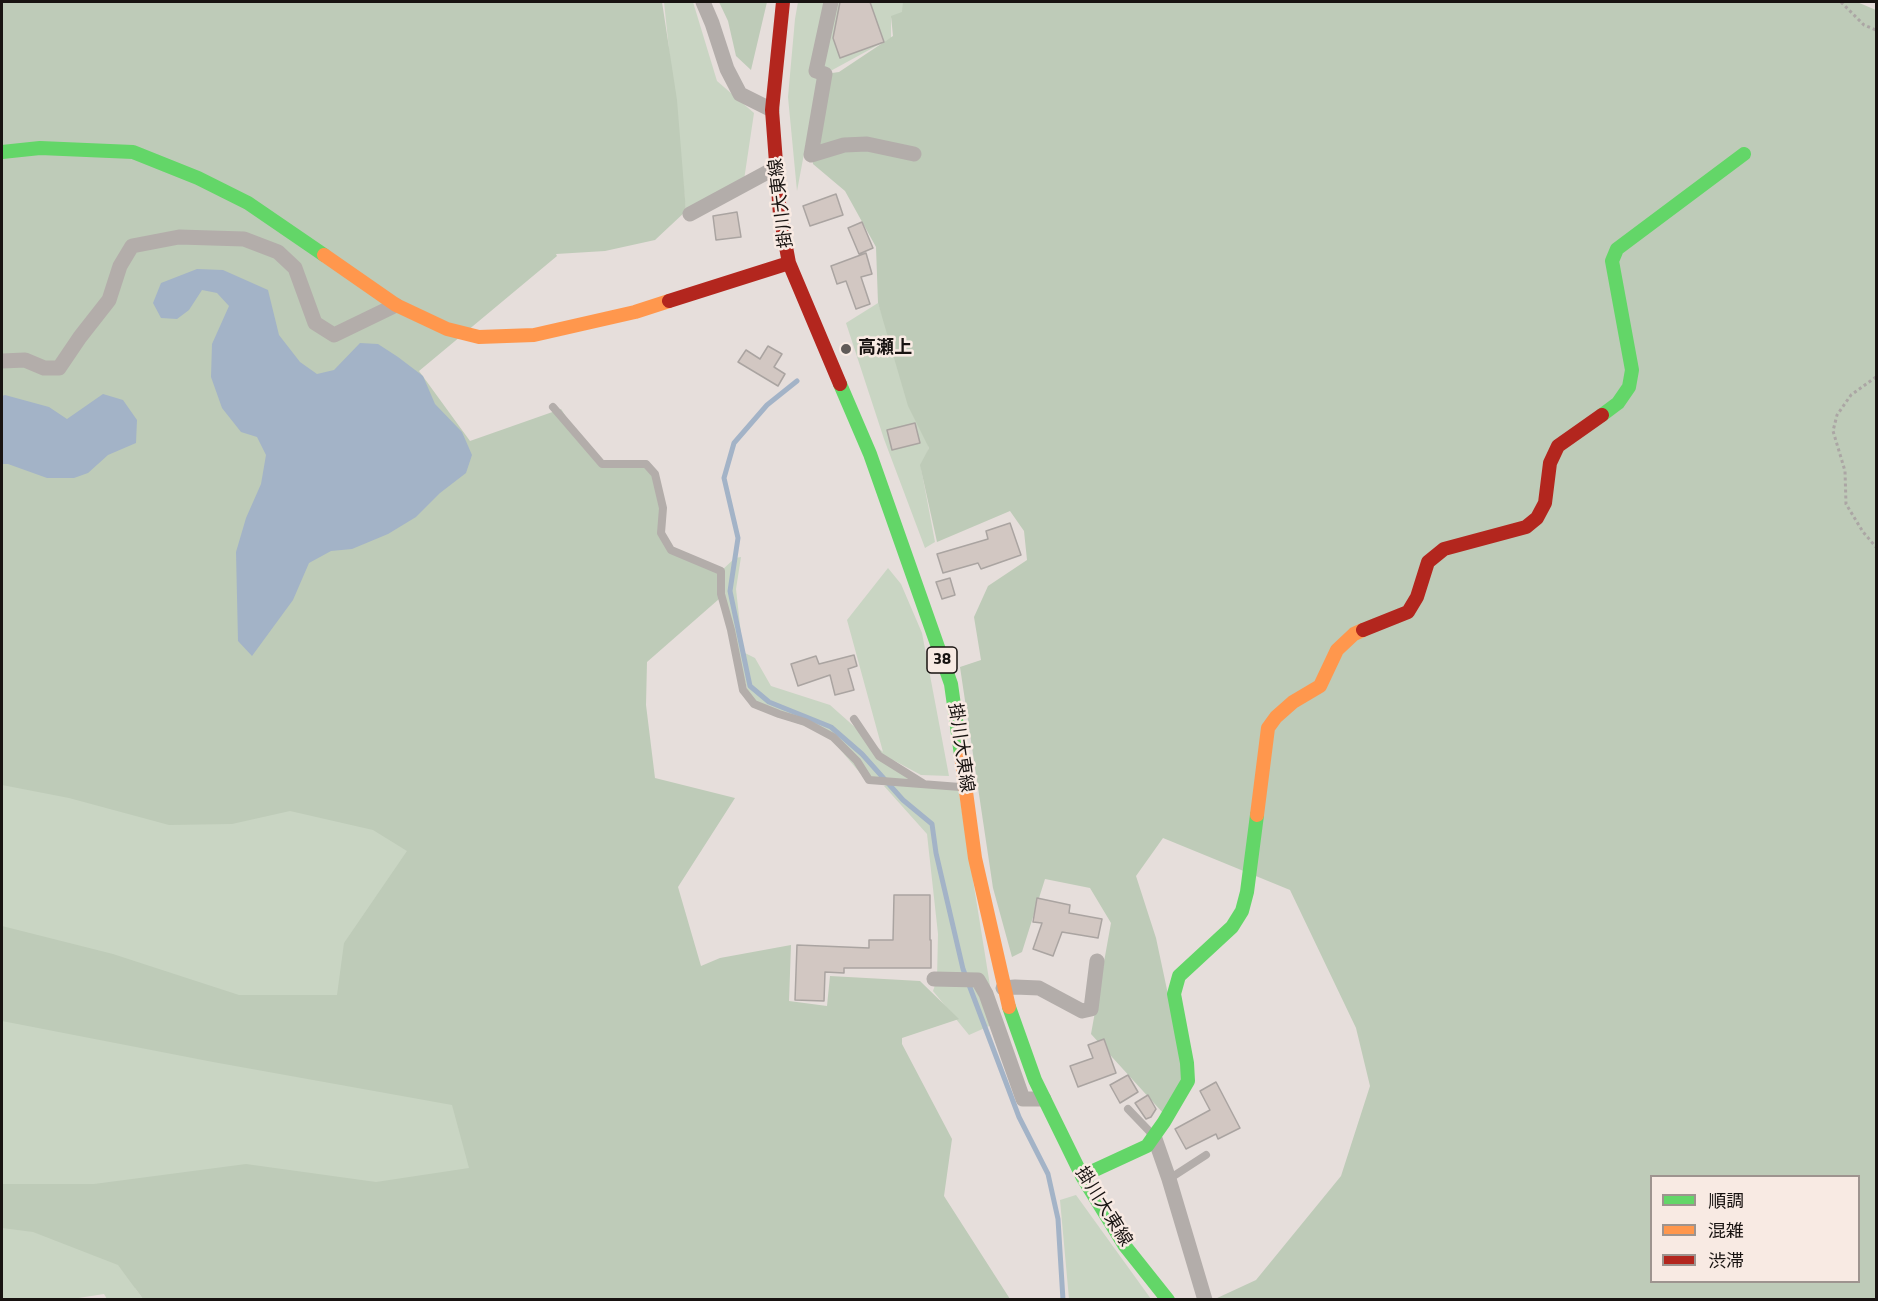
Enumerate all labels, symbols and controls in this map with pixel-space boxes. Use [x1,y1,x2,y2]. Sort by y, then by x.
street label: 掛川大東線 [766,157,798,249]
place label: 高瀬上 [858,338,912,360]
marker: 高瀬上 [839,342,853,356]
road number: 38 [927,647,957,673]
street label: 掛川大東線 [943,702,977,794]
street label: 掛川大東線 [1070,1163,1136,1251]
legend [1650,1175,1860,1283]
text: 順調 [1708,1187,1744,1214]
text: 混雑 [1708,1217,1744,1244]
text: 渋滞 [1708,1247,1744,1274]

